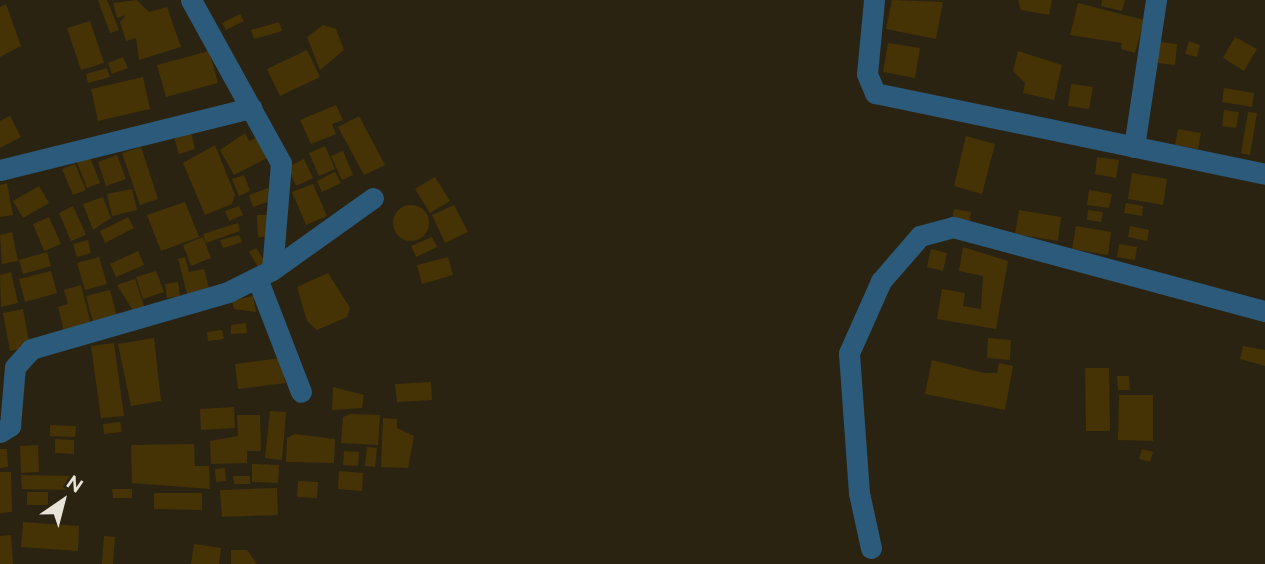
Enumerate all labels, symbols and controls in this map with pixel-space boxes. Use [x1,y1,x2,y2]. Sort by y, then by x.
north arrow [28,466,98,536]
text: N [63,471,87,497]

